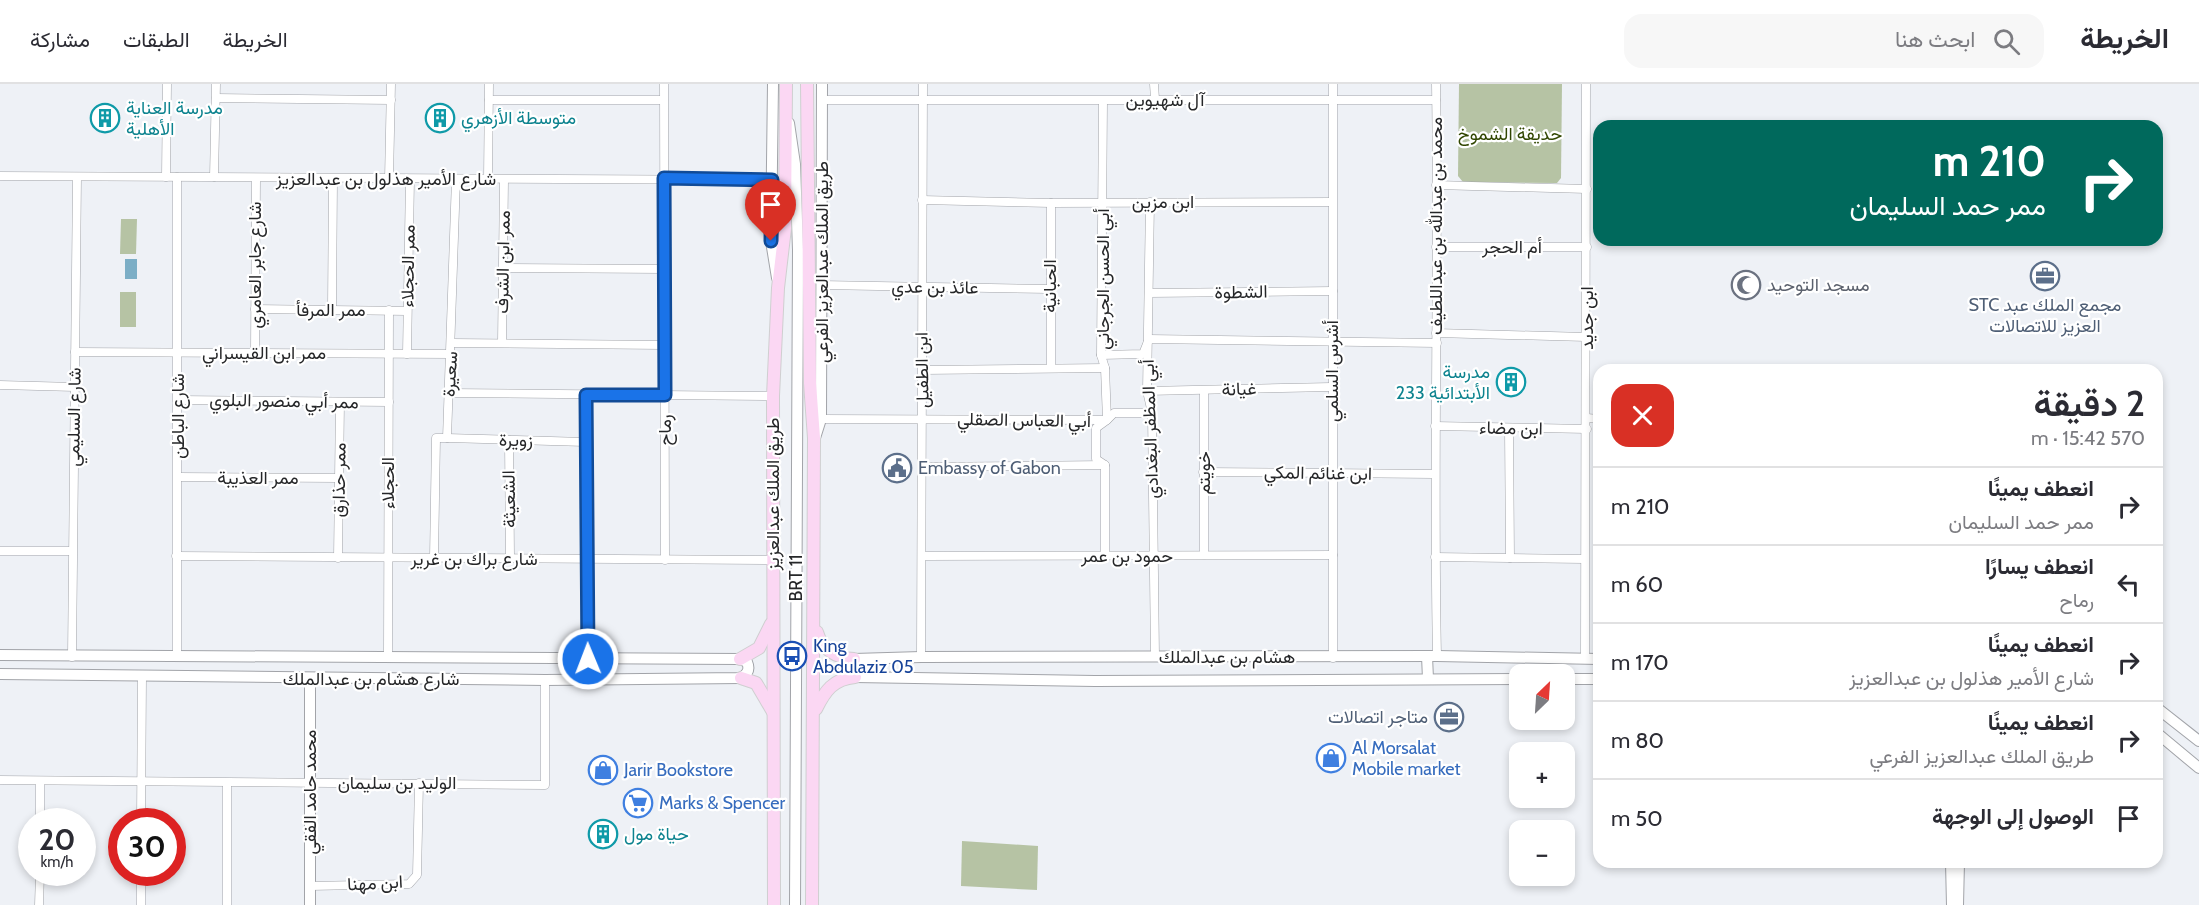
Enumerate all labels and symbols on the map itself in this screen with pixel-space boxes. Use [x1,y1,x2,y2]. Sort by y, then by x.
street label: آل شهيوين [1126,89,1206,111]
place label: مدرسة العناية الأهلية [126,97,223,140]
building icon: مدرسة العناية الأهلية [89,102,121,134]
building icon: متوسطة الأزهري [424,102,456,134]
place label: متوسطة الأزهري [461,107,576,133]
street label: محمد بن عبدالله بن عبداللطيف [1425,117,1447,335]
park label: حديقة الشموخ [1458,123,1562,146]
street label: طريق الملك عبدالعزيز الفرعي [811,161,837,363]
street label: شارع الأمير هذلول بن عبدالعزيز [275,168,496,191]
pin [745,179,796,241]
street label: ابن مزين [1132,191,1194,213]
street label: شارع جابر العامري [244,202,270,328]
street label: أبي الحسن الجرجاني [1092,208,1118,350]
street label: ممر ابن الشرف [491,210,515,314]
street label: ممر الحجلاء [396,224,420,308]
street label: أم الحجر [1481,236,1542,259]
street label: الحبانية [1039,259,1061,313]
office icon: STC مجمع الملك عبد العزيز للاتصالات [2029,260,2061,292]
mosque icon: مسجد التوحيد [1730,269,1762,301]
place label: مسجد التوحيد [1767,274,1870,296]
street label: عائذ بن عدي [891,275,979,303]
street label: الشطوة [1214,281,1268,303]
street label: ابن جديد [1576,286,1598,350]
place label: STC مجمع الملك عبد العزيز للاتصالات [1969,294,2121,337]
street label: ممر المرفأ [296,299,366,321]
street label: أشرس السلمي [1321,320,1347,422]
street label: ابن الطفيل [910,332,934,408]
street label: ممر ابن القيسراني [202,342,326,368]
street label: سعيرة [437,350,463,398]
street label: أبي المظفر البغدادي [1137,359,1167,499]
place label: مدرسة الأبتدائية 233 [1396,361,1490,404]
building icon: مدرسة الأبتدائية 233 [1495,366,1527,398]
street label: شارع السليمي [62,367,90,467]
street label: شارع الباطن [167,373,190,459]
street label: غيانة [1221,377,1257,401]
street label: ممر أبي منصور البلوي [209,389,359,417]
street label: أبي العباس الصقلي [957,408,1091,436]
street label: رماح [654,414,677,446]
street label: ابن مضاء [1479,416,1543,440]
street label: طريق الملك عبدالعزيز [762,417,784,572]
street label: زويرة [499,429,533,451]
street label: ممر حذارق [327,442,351,518]
street label: خويتم [1193,451,1216,495]
public building icon: Embassy of Gabon [881,452,913,484]
street label: الحجلاء [377,457,399,509]
place label: Embassy of Gabon [918,457,1061,479]
street label: ابن غنائم المكي [1264,461,1372,489]
street label: ممر العذيبة [217,467,299,489]
street label: الشعيثة [497,470,521,528]
street label: حمود بن عمر [1080,545,1173,567]
street label: شارع براك بن غرير [409,548,538,571]
street label: BRT 11 [785,555,807,601]
position arrow [556,627,620,691]
place label: King Abdulaziz 05 [813,635,914,678]
bus stop icon: King Abdulaziz 05 [776,640,808,672]
street label: هشام بن عبدالملك [1159,646,1295,669]
north arrow [1509,664,1575,730]
street label: شارع هشام بن عبدالملك [283,668,459,691]
office icon: متاجر اتصالات [1433,701,1465,733]
place label: متاجر اتصالات [1328,706,1428,728]
street label: محمد حامد الفقي [299,730,325,854]
place label: Al Morsalat Mobile market [1352,737,1461,780]
shop icon: Al Morsalat Mobile market [1315,742,1347,774]
shop icon: Jarir Bookstore [587,754,619,786]
place label: Jarir Bookstore [623,759,733,781]
street label: الوليد بن سليمان [338,772,456,794]
supermarket icon: Marks & Spencer [622,787,654,819]
place label: Marks & Spencer [659,792,785,814]
speed limit sign: 30 [108,808,186,886]
building icon: حياة مول [587,818,619,850]
place label: حياة مول [624,823,689,845]
street label: ابن مهنا [347,871,403,895]

